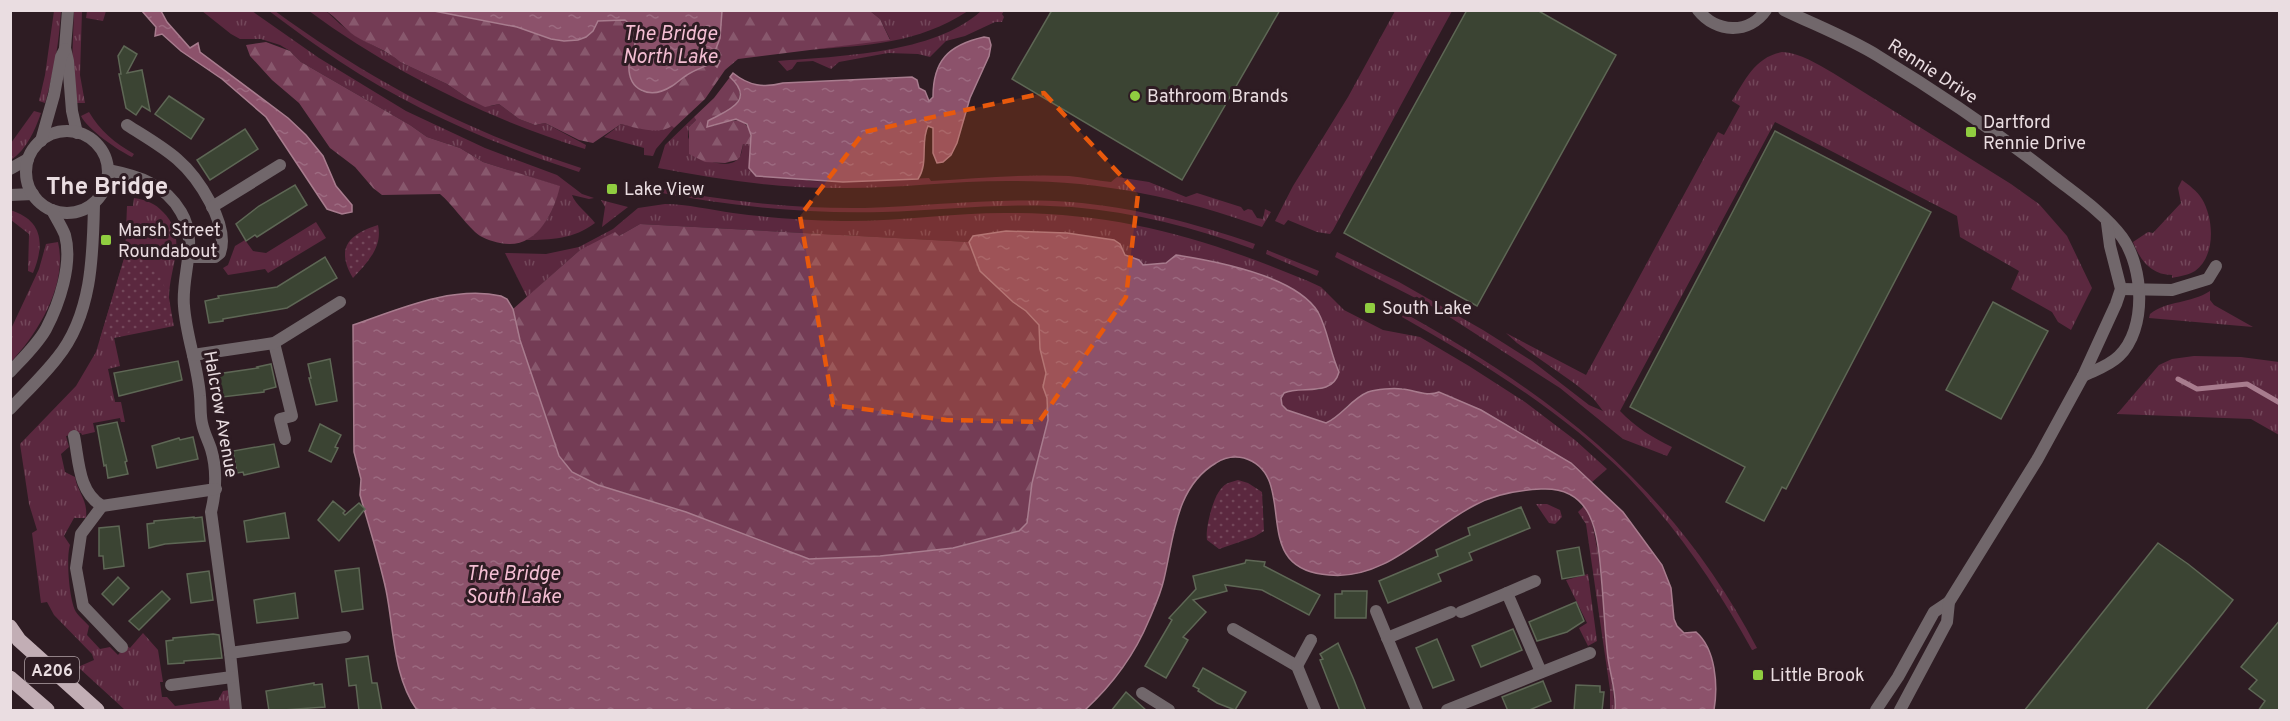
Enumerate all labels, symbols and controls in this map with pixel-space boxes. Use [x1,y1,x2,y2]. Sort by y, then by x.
water label: The Bridge North Lake [623,22,718,71]
street label: Rennie Drive [1883,35,1982,110]
place label: Bathroom Brands [1147,86,1288,109]
marker: Bathroom Brands [1128,89,1142,103]
place label: Dartford Rennie Drive [1983,112,2086,156]
marker: Dartford Rennie Drive [1964,125,1978,139]
district label: The Bridge [46,173,168,203]
place label: Lake View [624,179,705,202]
marker: Lake View [605,182,619,196]
place label: Marsh Street Roundabout [118,220,221,264]
marker: Marsh Street Roundabout [99,233,113,247]
place label: South Lake [1382,298,1472,321]
marker: South Lake [1363,301,1377,315]
street label: Halcrow Avenue [197,349,242,479]
water label: The Bridge South Lake [465,562,561,611]
road number: A206 [25,657,79,683]
place label: Little Brook [1770,665,1865,688]
marker: Little Brook [1751,668,1765,682]

